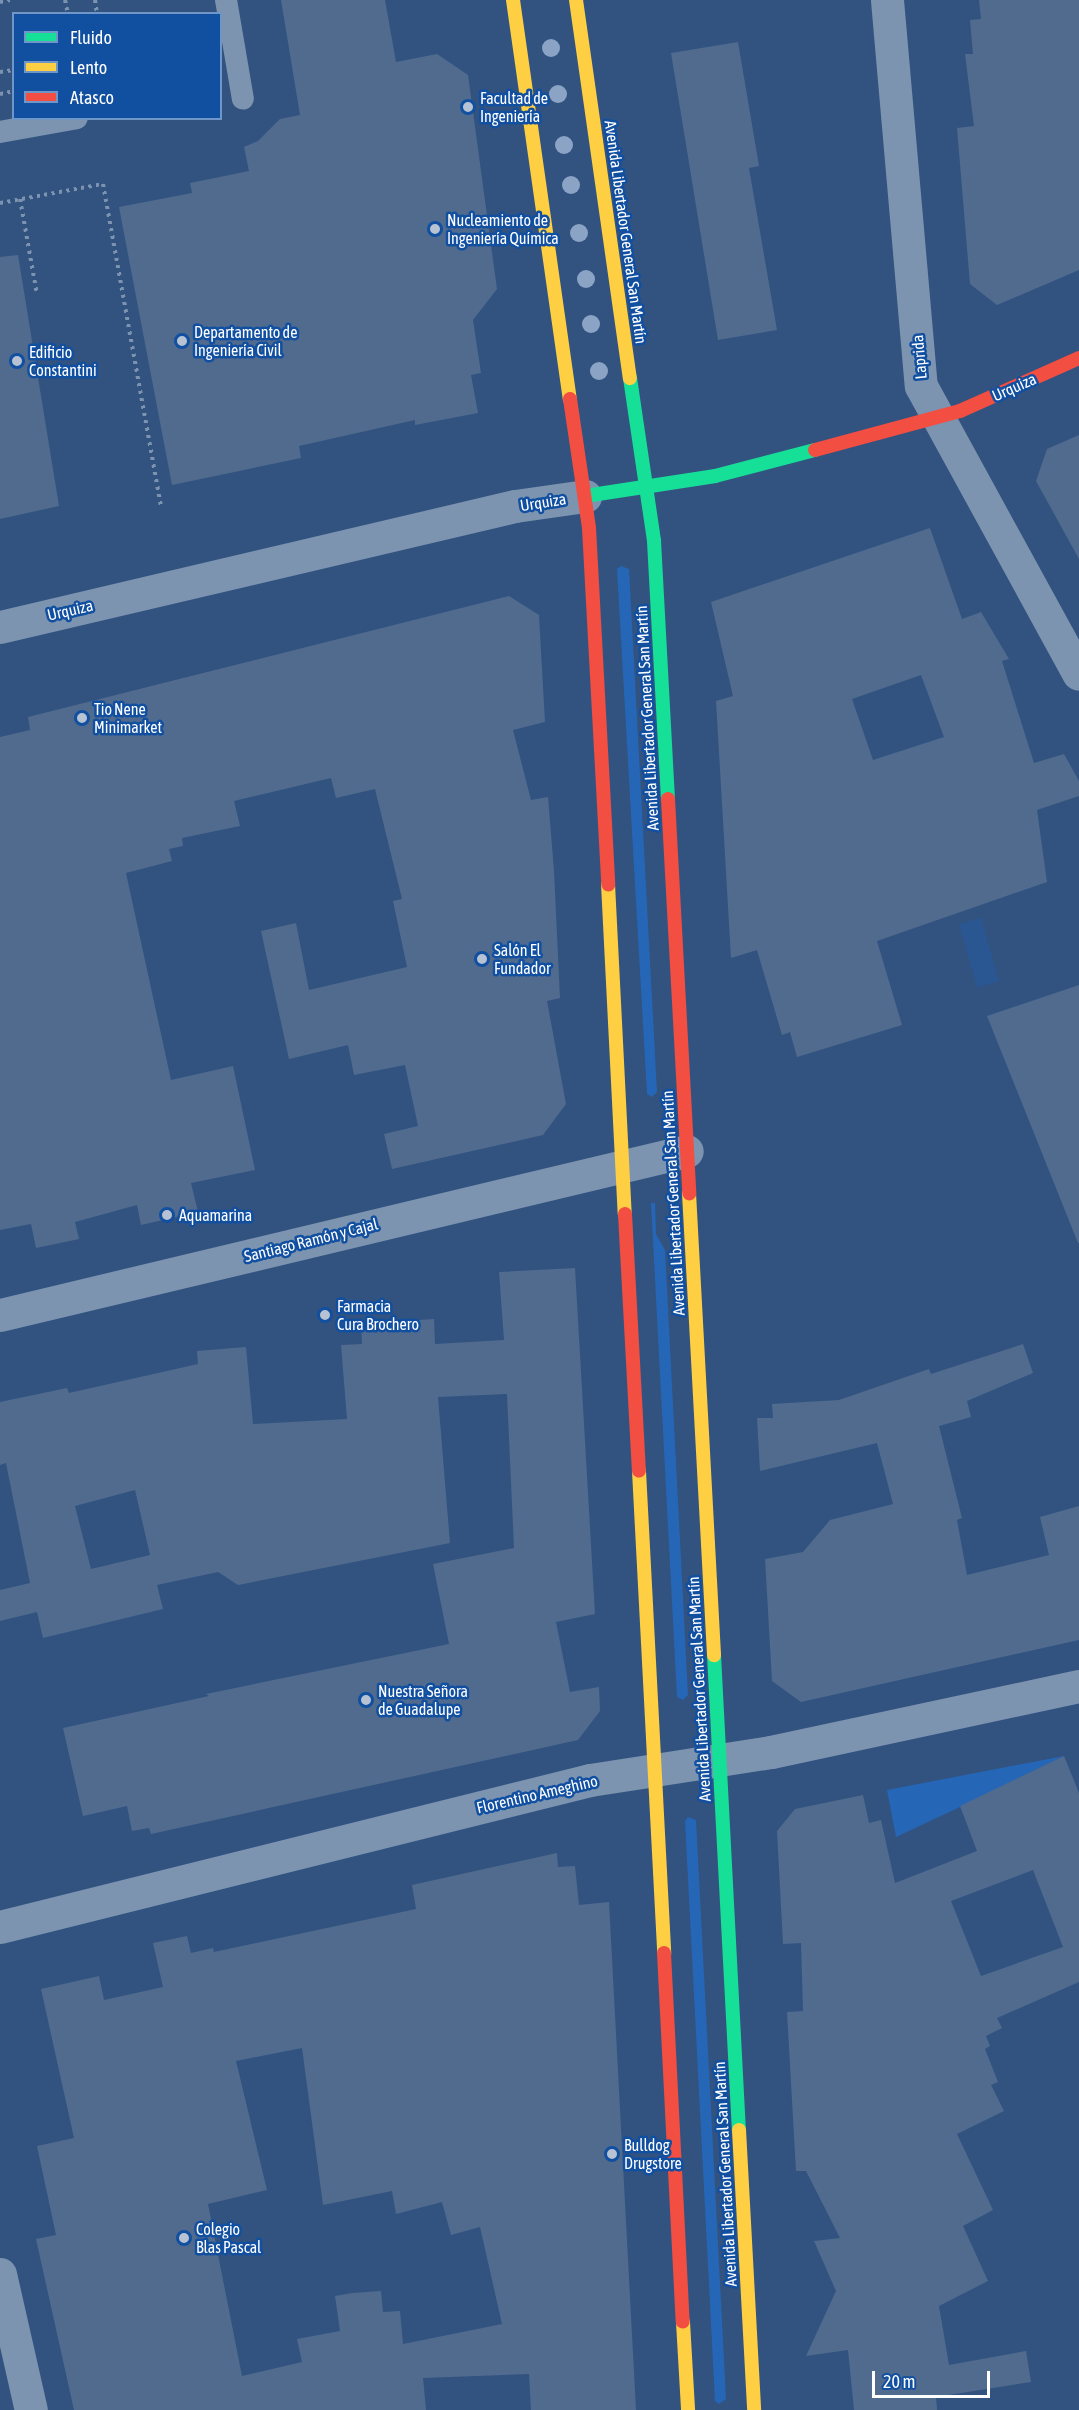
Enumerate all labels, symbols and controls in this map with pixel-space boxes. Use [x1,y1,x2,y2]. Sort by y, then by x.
legend [12,12,222,120]
text: Fluido [70,27,112,48]
text: Lento [70,57,107,78]
text: Atasco [70,87,114,108]
place label: Facultad de Ingeniería [480,88,548,126]
marker: Facultad de Ingeniería [461,100,475,114]
street label: Avenida Libertador General San Martín [601,119,651,345]
place label: Nucleamiento de Ingeniería Química [447,210,559,248]
marker: Nucleamiento de Ingeniería Química [428,222,442,236]
place label: Departamento de Ingeniería Civil [194,322,297,360]
marker: Departamento de Ingeniería Civil [175,334,189,348]
street label: Laprida [907,334,931,380]
place label: Edificio Constantini [29,342,97,380]
marker: Edificio Constantini [10,354,24,368]
street label: Urquiza [989,369,1039,405]
street label: Urquiza [519,489,567,515]
street label: Urquiza [45,595,95,625]
street label: Avenida Libertador General San Martín [632,605,662,831]
place label: Tio Nene Minimarket [94,699,162,737]
marker: Tio Nene Minimarket [75,711,89,725]
place label: Salón El Fundador [494,940,551,978]
marker: Salón El Fundador [475,952,489,966]
street label: Avenida Libertador General San Martín [658,1090,688,1316]
place label: Aquamarina [179,1205,252,1225]
marker: Aquamarina [160,1208,174,1222]
street label: Santiago Ramón y Cajal [242,1214,380,1266]
place label: Farmacia Cura Brochero [337,1296,419,1334]
marker: Farmacia Cura Brochero [318,1308,332,1322]
street label: Avenida Libertador General San Martín [684,1576,714,1802]
place label: Nuestra Señora de Guadalupe [378,1681,468,1719]
marker: Nuestra Señora de Guadalupe [359,1693,373,1707]
street label: Florentino Ameghino [475,1771,599,1817]
street label: Avenida Libertador General San Martín [710,2061,740,2287]
place label: Bulldog Drugstore [624,2135,682,2173]
marker: Bulldog Drugstore [605,2147,619,2161]
place label: Colegio Blas Pascal [196,2219,261,2257]
marker: Colegio Blas Pascal [177,2231,191,2245]
scale bar [875,2359,994,2397]
text: 20 m [883,2371,915,2392]

